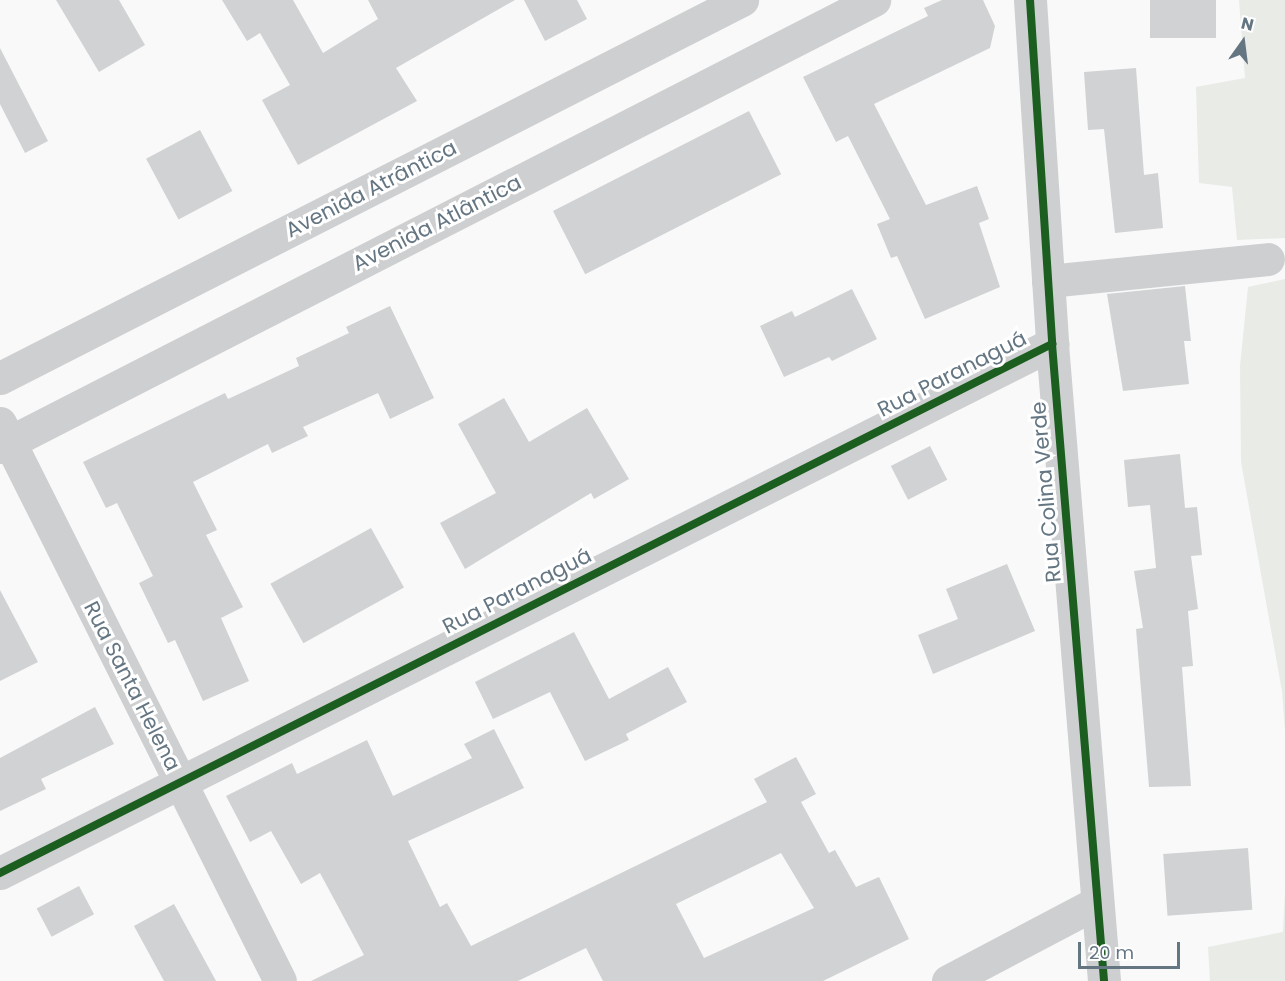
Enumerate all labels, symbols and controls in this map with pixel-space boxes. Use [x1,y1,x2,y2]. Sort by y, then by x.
text: N [1239,11,1256,37]
north arrow [1213,12,1273,72]
street label: Avenida Atrântica [281,135,461,243]
street label: Avenida Atlântica [348,170,526,276]
street label: Rua Paranaguá [873,326,1031,422]
street label: Rua Colina Verde [1026,400,1066,584]
street label: Rua Paranaguá [438,543,596,639]
street label: Rua Santa Helena [78,597,186,775]
scale bar [1081,930,1183,968]
text: 20 m [1089,940,1134,965]

